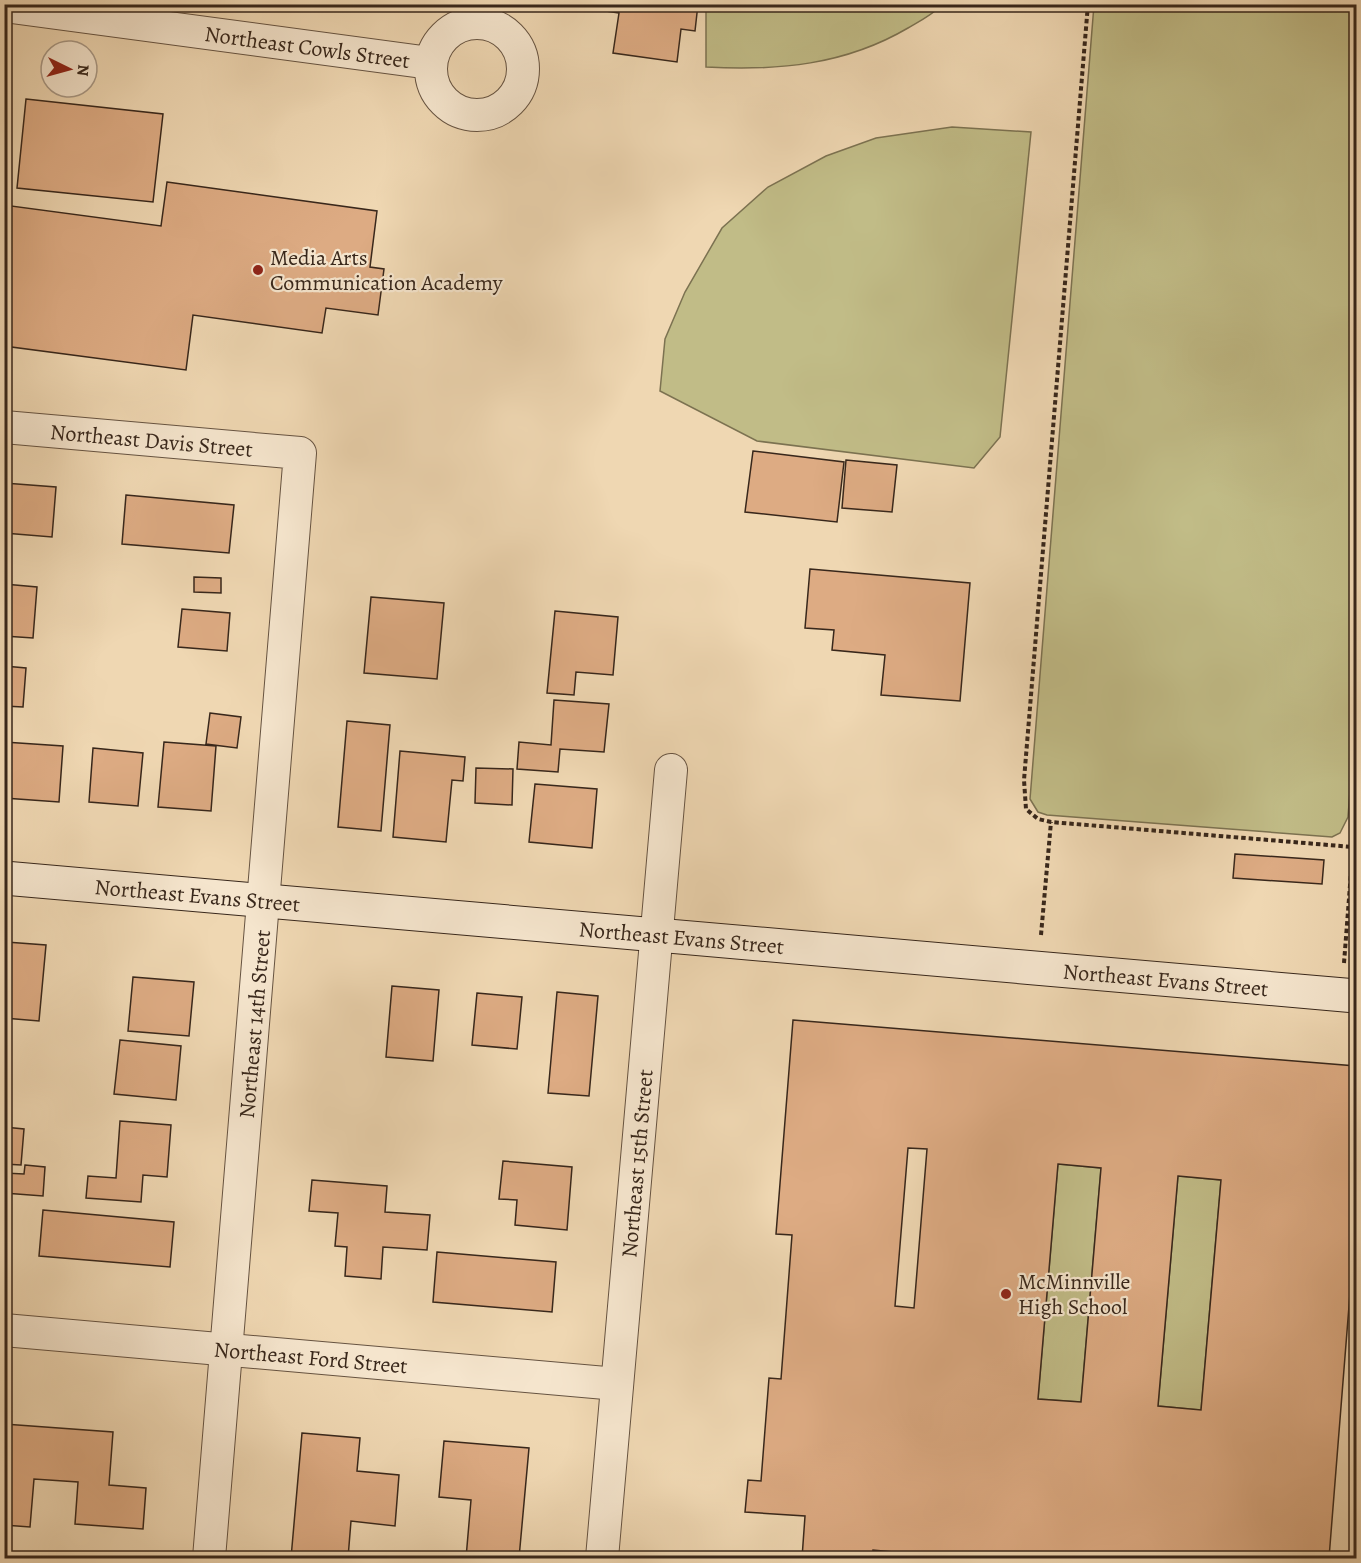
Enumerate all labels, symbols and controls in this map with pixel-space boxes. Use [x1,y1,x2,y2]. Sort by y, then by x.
street label: Northeast Cowls Street [203,19,412,76]
north arrow [39,39,99,99]
text: N [71,63,94,77]
place label: Media Arts Communication Academy [270,243,503,298]
marker: Media Arts Communication Academy [251,263,265,277]
street label: Northeast Davis Street [49,417,254,465]
street label: Northeast Evans Street [93,872,301,920]
street label: Northeast Evans Street [577,914,785,962]
street label: Northeast 14th Street [232,928,278,1120]
street label: Northeast Evans Street [1062,956,1269,1004]
street label: Northeast 15th Street [614,1068,661,1259]
place label: McMinnville High School [1018,1267,1130,1322]
marker: McMinnville High School [999,1287,1013,1301]
street label: Northeast Ford Street [213,1335,409,1381]

